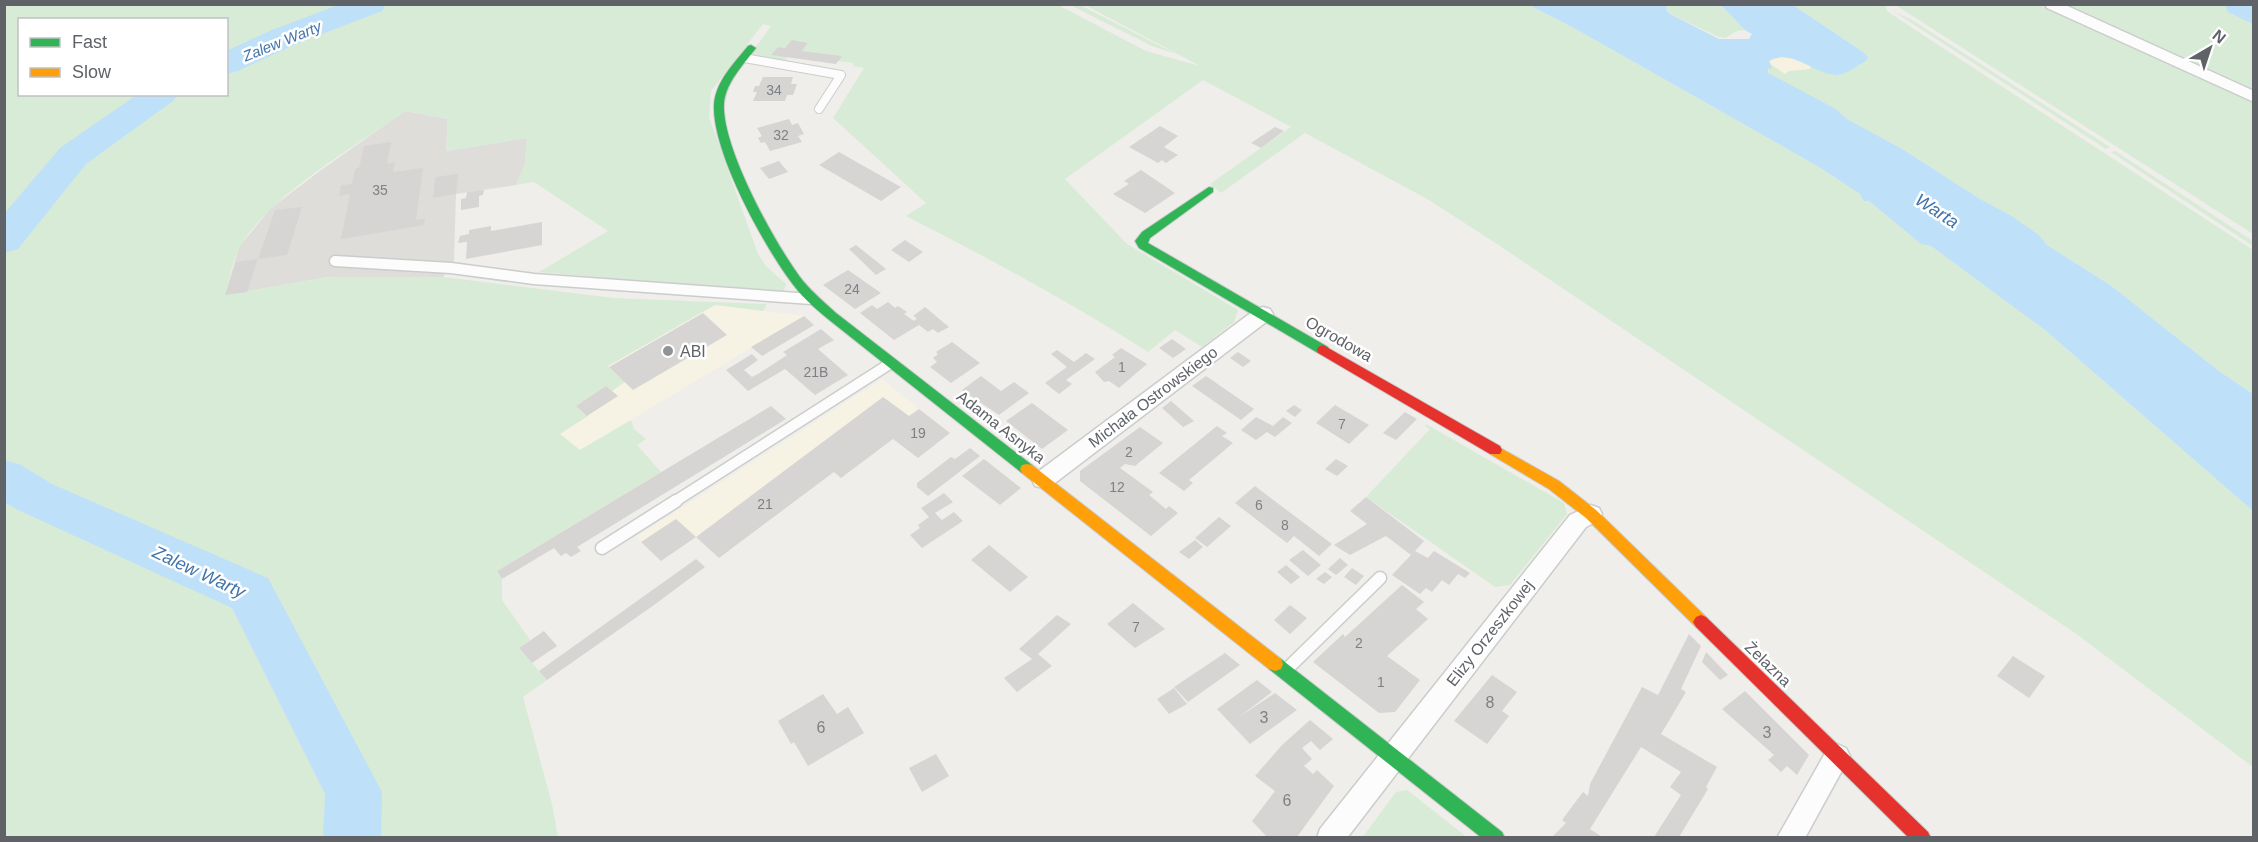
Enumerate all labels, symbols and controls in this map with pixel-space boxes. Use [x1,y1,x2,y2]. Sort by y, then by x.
water label: Zalew Warty [239,17,325,65]
legend [18,18,228,96]
north arrow [2180,18,2240,78]
text: N [2209,26,2229,47]
text: Fast [72,32,107,52]
text: Slow [72,62,112,82]
house number: 34 [766,82,782,98]
house number: 32 [773,127,789,143]
house number: 35 [372,182,388,198]
water label: Warta [1912,190,1962,232]
house number: 24 [844,281,860,297]
street label: Ogrodowa [1303,313,1375,365]
place label: ABI [680,343,706,360]
street label: Michała Ostrowskiego [1085,343,1221,451]
marker: ABI [661,344,675,358]
house number: 1 [1118,359,1126,375]
house number: 21B [804,364,828,380]
street label: Adama Asnyka [954,387,1048,467]
house number: 7 [1338,416,1346,432]
house number: 19 [910,425,926,441]
house number: 2 [1125,444,1133,460]
house number: 12 [1109,479,1125,495]
house number: 21 [757,496,773,512]
house number: 6 [1255,497,1263,513]
house number: 8 [1281,517,1289,533]
water label: Zalew Warty [149,541,249,603]
street label: Elizy Orzeszkowej [1443,577,1537,689]
house number: 7 [1132,619,1140,635]
house number: 2 [1355,635,1363,651]
street label: Żelazna [1742,637,1795,690]
house number: 1 [1377,674,1385,690]
house number: 8 [1486,694,1495,711]
house number: 3 [1260,709,1269,726]
house number: 6 [817,719,826,736]
house number: 3 [1763,724,1772,741]
house number: 6 [1283,792,1292,809]

